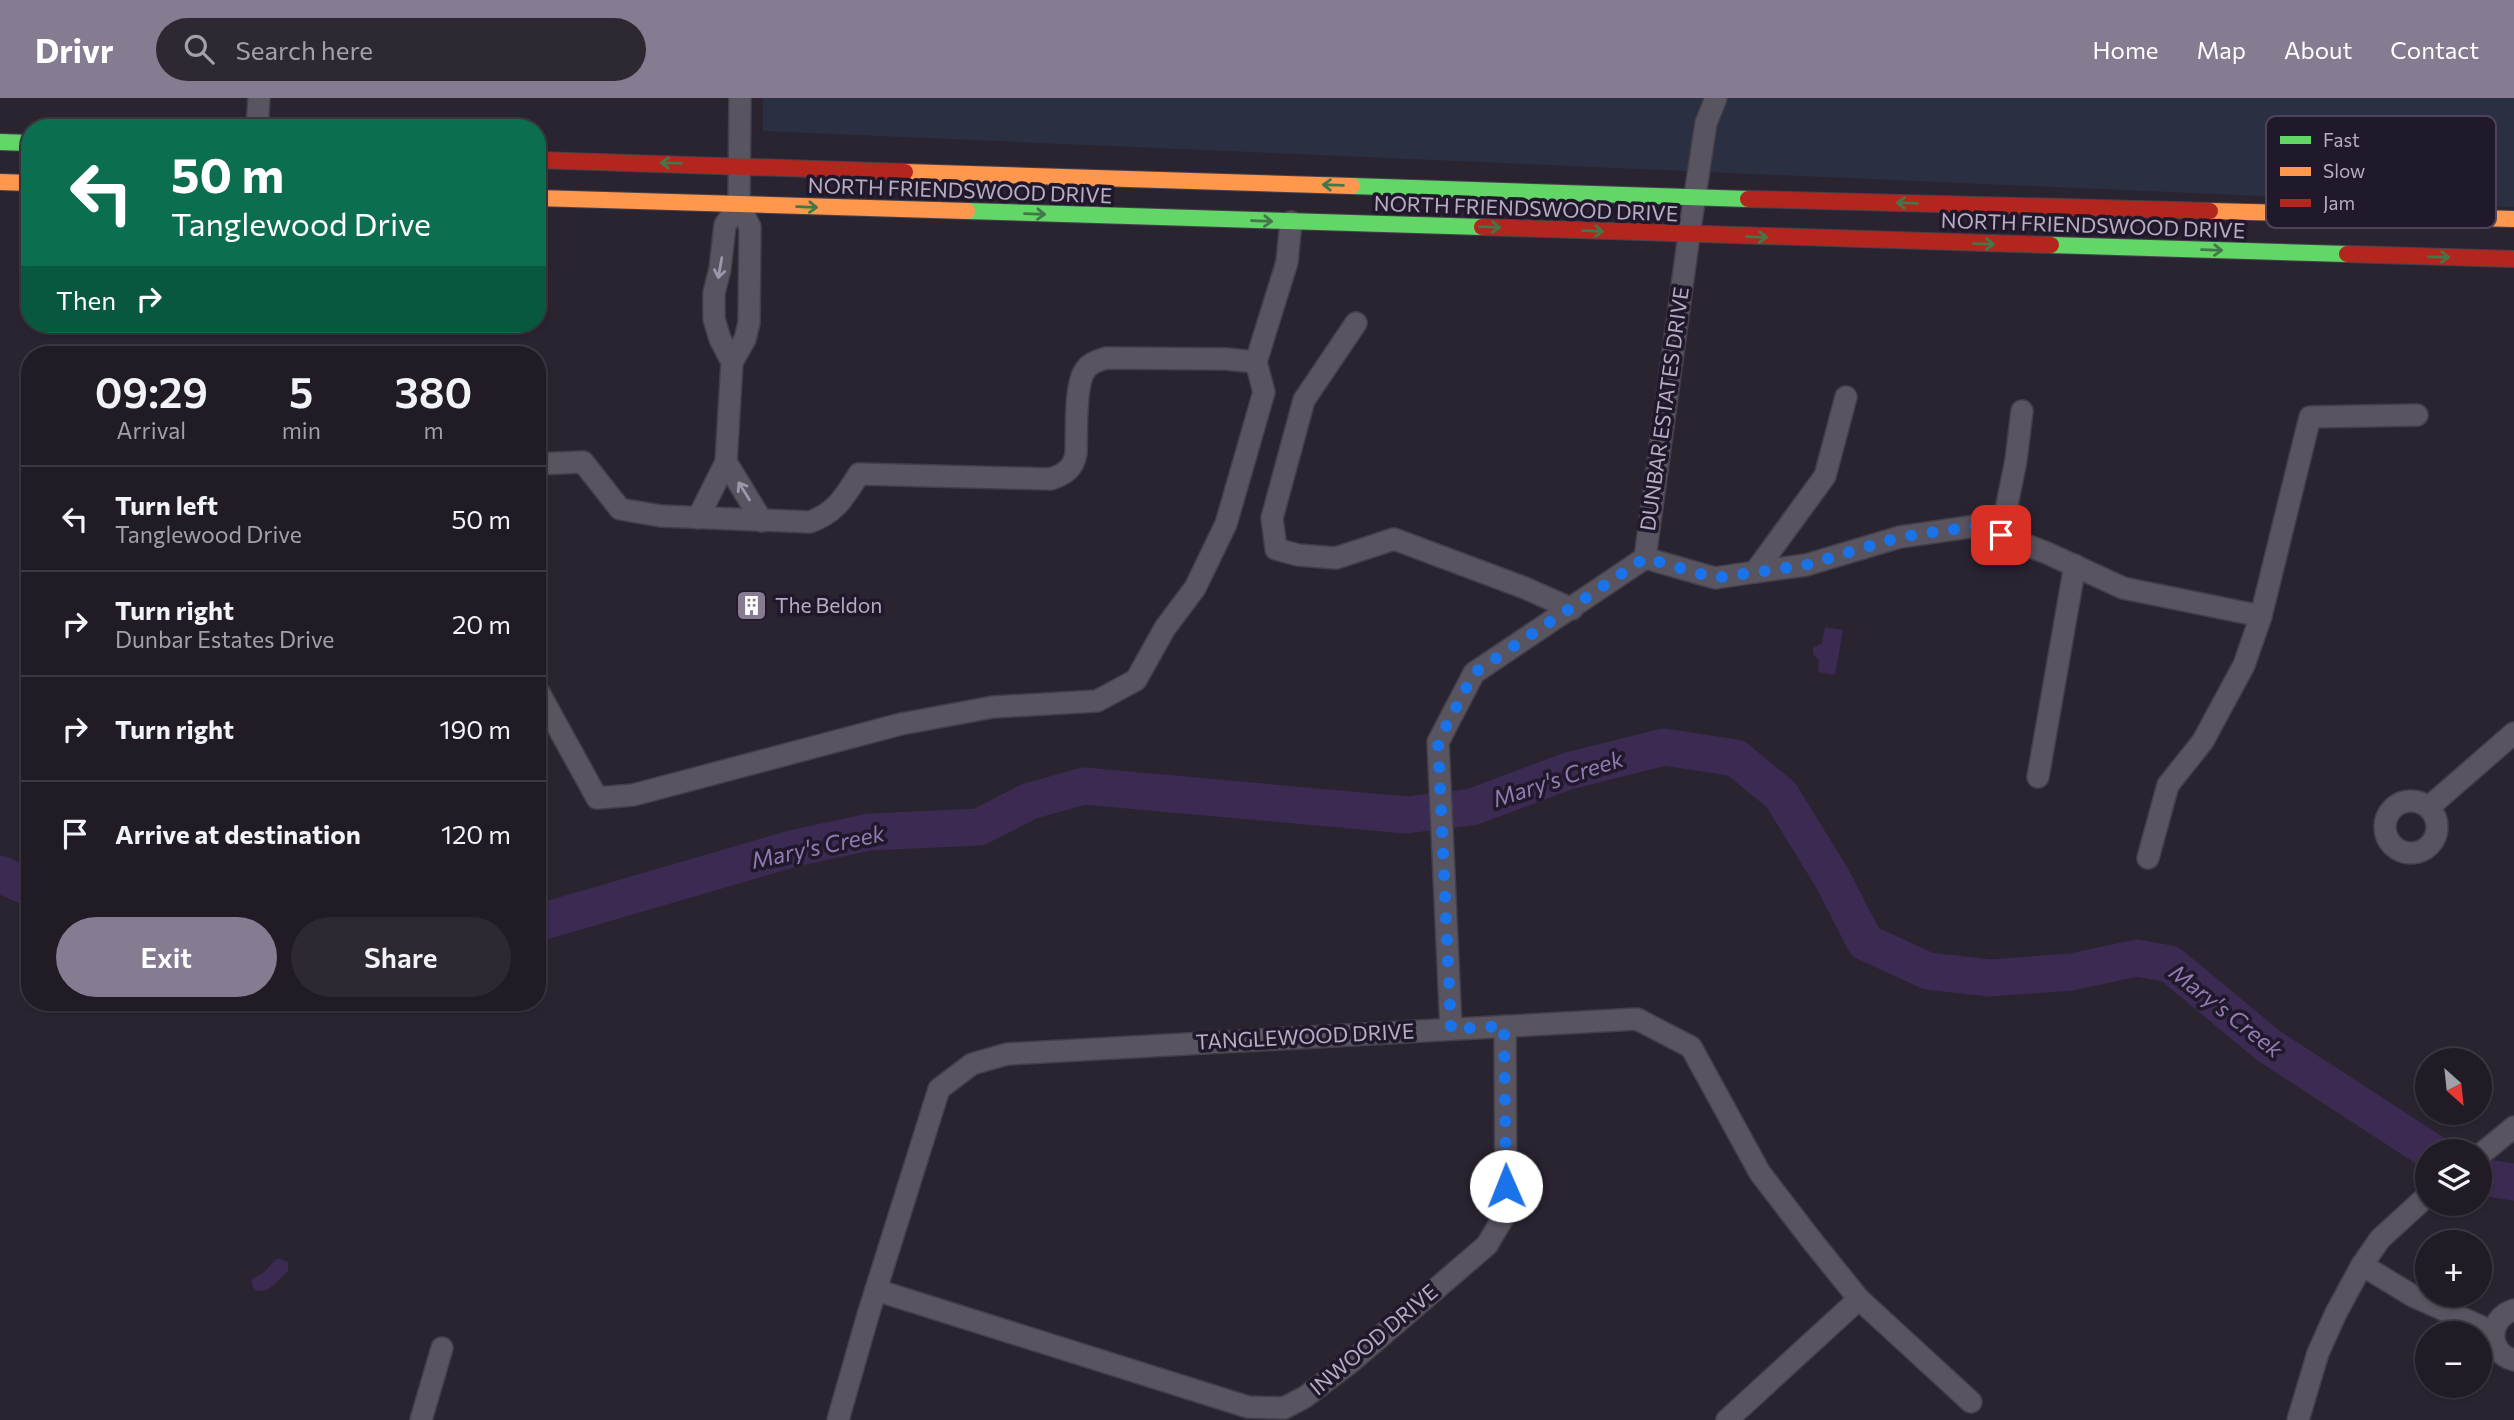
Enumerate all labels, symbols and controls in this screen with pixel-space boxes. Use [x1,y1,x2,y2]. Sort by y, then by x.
search box [156,18,646,81]
text: Drivr [35,29,114,70]
icon: search [180,30,218,68]
text: Search here [236,34,373,65]
text: Home [2093,35,2159,64]
text: Map [2197,35,2246,64]
text: About [2284,35,2352,64]
text: Contact [2390,35,2479,64]
legend [2266,116,2496,228]
text: Fast [2323,128,2360,151]
text: 50 m [171,143,284,203]
icon: left [56,147,147,238]
one-way arrow [660,157,683,170]
text: Slow [2323,159,2365,182]
street label: NORTH FRIENDSWOOD DRIVE [807,172,1113,207]
one-way arrow [1321,178,1344,192]
street label: NORTH FRIENDSWOOD DRIVE [1373,190,1679,225]
text: Jam [2323,191,2355,214]
one-way arrow [1896,196,1919,210]
one-way arrow [796,201,819,214]
text: Tanglewood Drive [171,203,431,243]
street label: NORTH FRIENDSWOOD DRIVE [1940,207,2246,242]
one-way arrow [1023,208,1046,221]
one-way arrow [1250,214,1273,228]
one-way arrow [1478,221,1501,234]
one-way arrow [1581,225,1604,238]
one-way arrow [1745,230,1768,244]
one-way arrow [1972,237,1995,250]
one-way arrow [2200,244,2223,257]
one-way arrow [2427,250,2450,264]
one-way arrow [712,256,726,279]
icon: right [130,280,168,318]
text: Then [56,284,116,315]
street label: DUNBAR ESTATES DRIVE [1634,285,1693,532]
text: 09:29 [95,365,208,417]
text: 5 [289,365,313,417]
text: 380 [395,365,472,417]
text: Arrival [117,416,186,444]
text: min [282,416,321,444]
text: m [423,416,443,444]
one-way arrow [736,482,750,502]
text: Turn left [115,489,218,520]
icon: left [56,500,94,538]
text: 50 m [451,503,511,534]
pin [1971,505,2031,565]
icon: arrive [1982,516,2020,554]
text: Tanglewood Drive [115,520,302,548]
building icon: The Beldon [735,589,769,623]
place label: The Beldon [775,592,882,617]
text: Turn right [115,594,234,625]
icon: right [56,605,94,643]
text: 20 m [452,608,511,639]
text: Dunbar Estates Drive [115,625,334,653]
icon: right [56,710,94,748]
text: Turn right [115,713,234,744]
text: 190 m [439,713,511,744]
water label: Mary's Creek [1489,744,1627,812]
icon: arrive [56,815,94,853]
text: Arrive at destination [115,818,361,849]
text: 120 m [441,818,511,849]
water label: Mary's Creek [749,818,888,874]
button: Exit [56,917,277,997]
button: Share [291,917,511,997]
water label: Mary's Creek [2165,957,2289,1063]
street label: TANGLEWOOD DRIVE [1195,1017,1415,1054]
north arrow [2415,1048,2492,1125]
map controls [2415,1048,2492,1398]
button: layers [2415,1139,2492,1216]
position arrow [1469,1149,1543,1223]
button: + [2415,1230,2492,1307]
street label: INWOOD DRIVE [1304,1278,1442,1399]
button: − [2415,1321,2492,1398]

